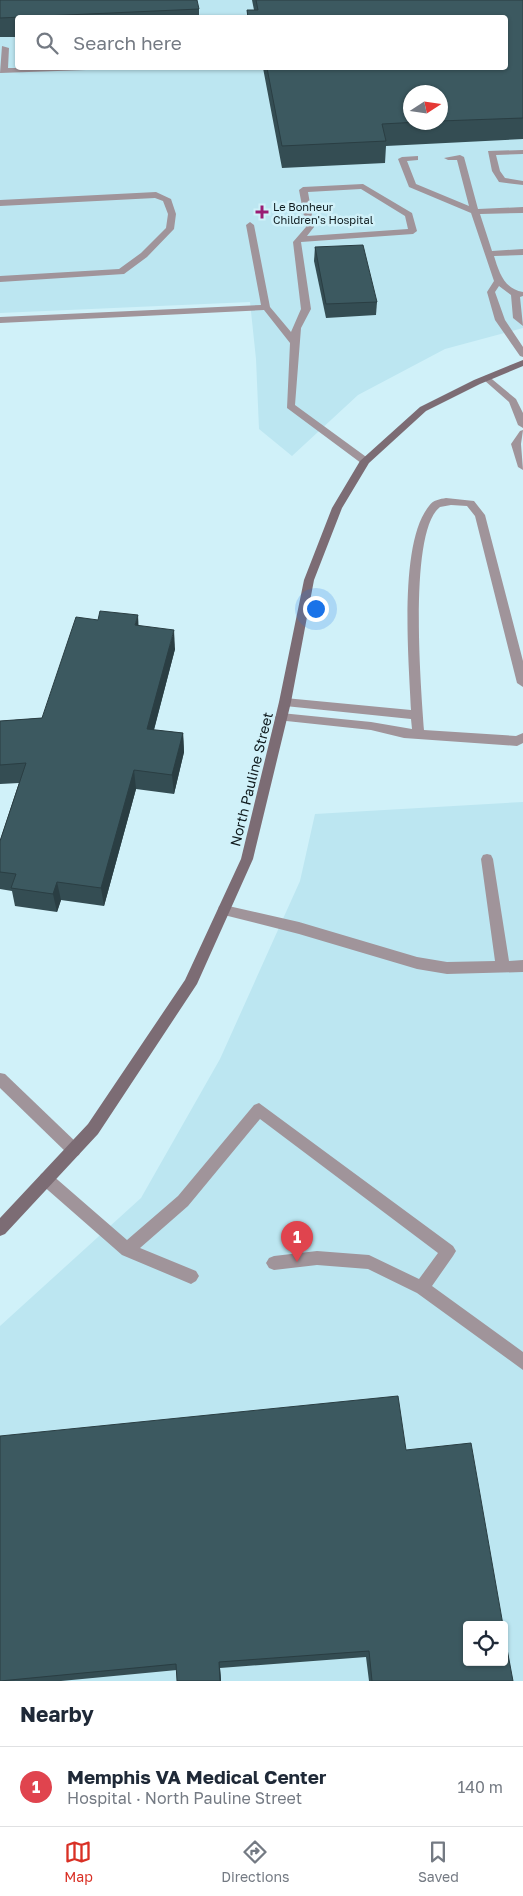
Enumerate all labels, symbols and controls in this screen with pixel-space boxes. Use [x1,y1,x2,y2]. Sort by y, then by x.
search box [15,15,508,70]
icon: search [33,29,61,57]
text: Search here [73,31,182,54]
north arrow [403,85,448,130]
place label: Le Bonheur Children's Hospital [273,200,374,226]
marker: Le Bonheur Children's Hospital [255,205,269,219]
your location [303,596,329,622]
street label: North Pauline Street [226,710,276,848]
pin: 1 [281,1221,313,1262]
map controls [463,1621,508,1666]
button: locate [463,1621,508,1666]
text: Nearby [20,1701,94,1727]
text: Memphis VA Medical Center [67,1765,326,1788]
text: 1 [32,1777,40,1797]
text: 140 m [457,1777,503,1797]
text: Hospital · North Pauline Street [67,1788,302,1808]
tab: Map [64,1838,93,1885]
tab: Directions [221,1838,290,1885]
tab: Saved [418,1838,459,1885]

